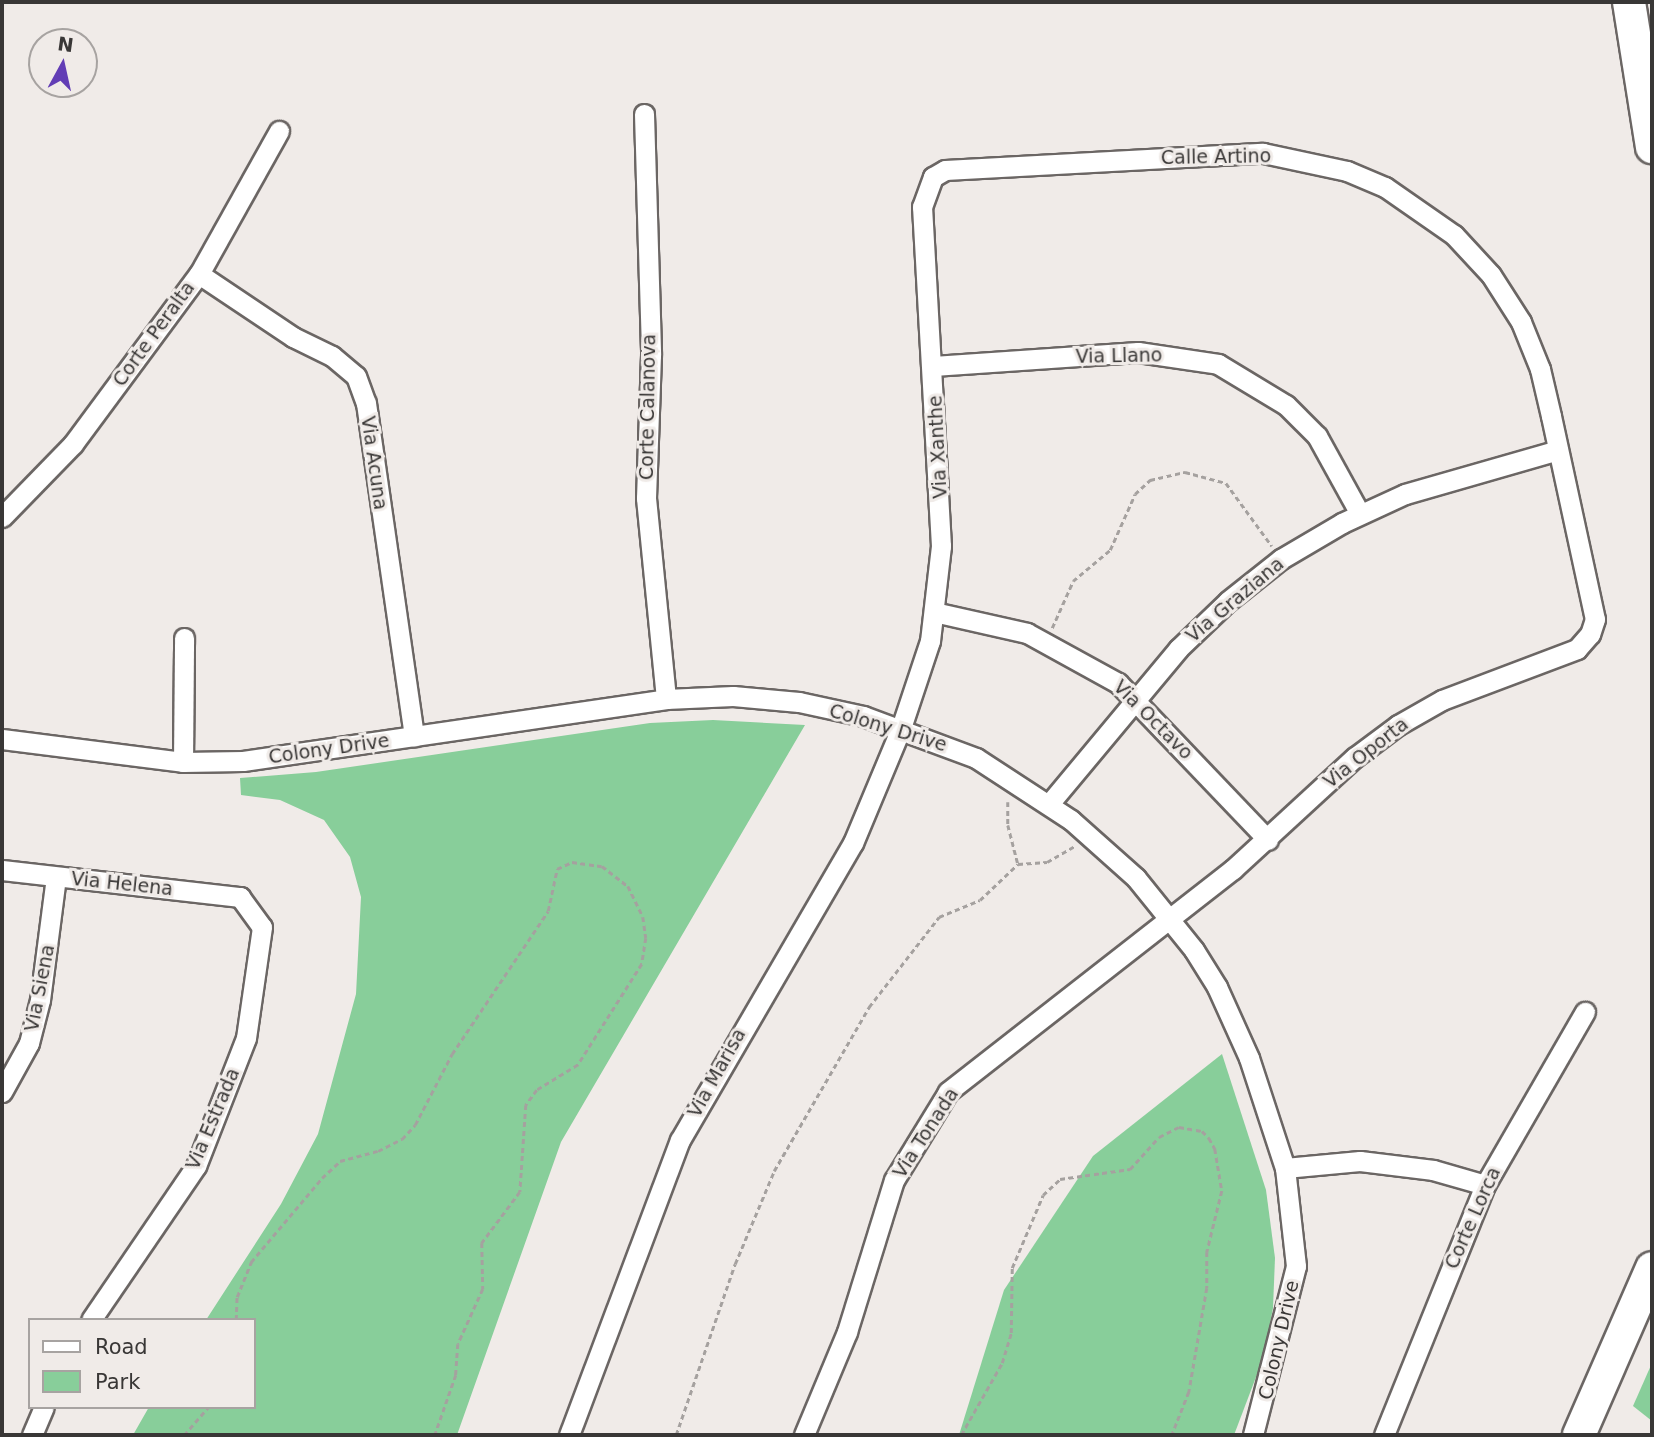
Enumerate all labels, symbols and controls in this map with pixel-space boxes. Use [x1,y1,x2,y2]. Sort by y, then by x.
north arrow [28,28,98,98]
text: N [56,32,75,56]
street label: Calle Artino [1161,145,1271,169]
street label: Corte Peralta [108,277,200,391]
street label: Corte Calanova [635,334,661,480]
street label: Via Llano [1075,344,1163,368]
street label: Via Xanthe [924,395,952,499]
street label: Via Acuna [356,415,392,511]
street label: Via Graziana [1182,553,1288,647]
street label: Via Octavo [1109,676,1197,764]
street label: Colony Drive [826,699,950,757]
street label: Via Oporta [1319,713,1413,793]
street label: Colony Drive [267,729,391,769]
street label: Via Helena [70,867,174,901]
street label: Via Siena [20,943,60,1033]
street label: Via Marisa [683,1025,751,1121]
street label: Via Estrada [181,1065,245,1173]
street label: Via Tonada [888,1084,964,1182]
street label: Corte Lorca [1440,1163,1506,1273]
street label: Colony Drive [1254,1278,1304,1402]
legend [28,1318,256,1409]
text: Road [95,1335,148,1359]
text: Park [95,1370,140,1394]

